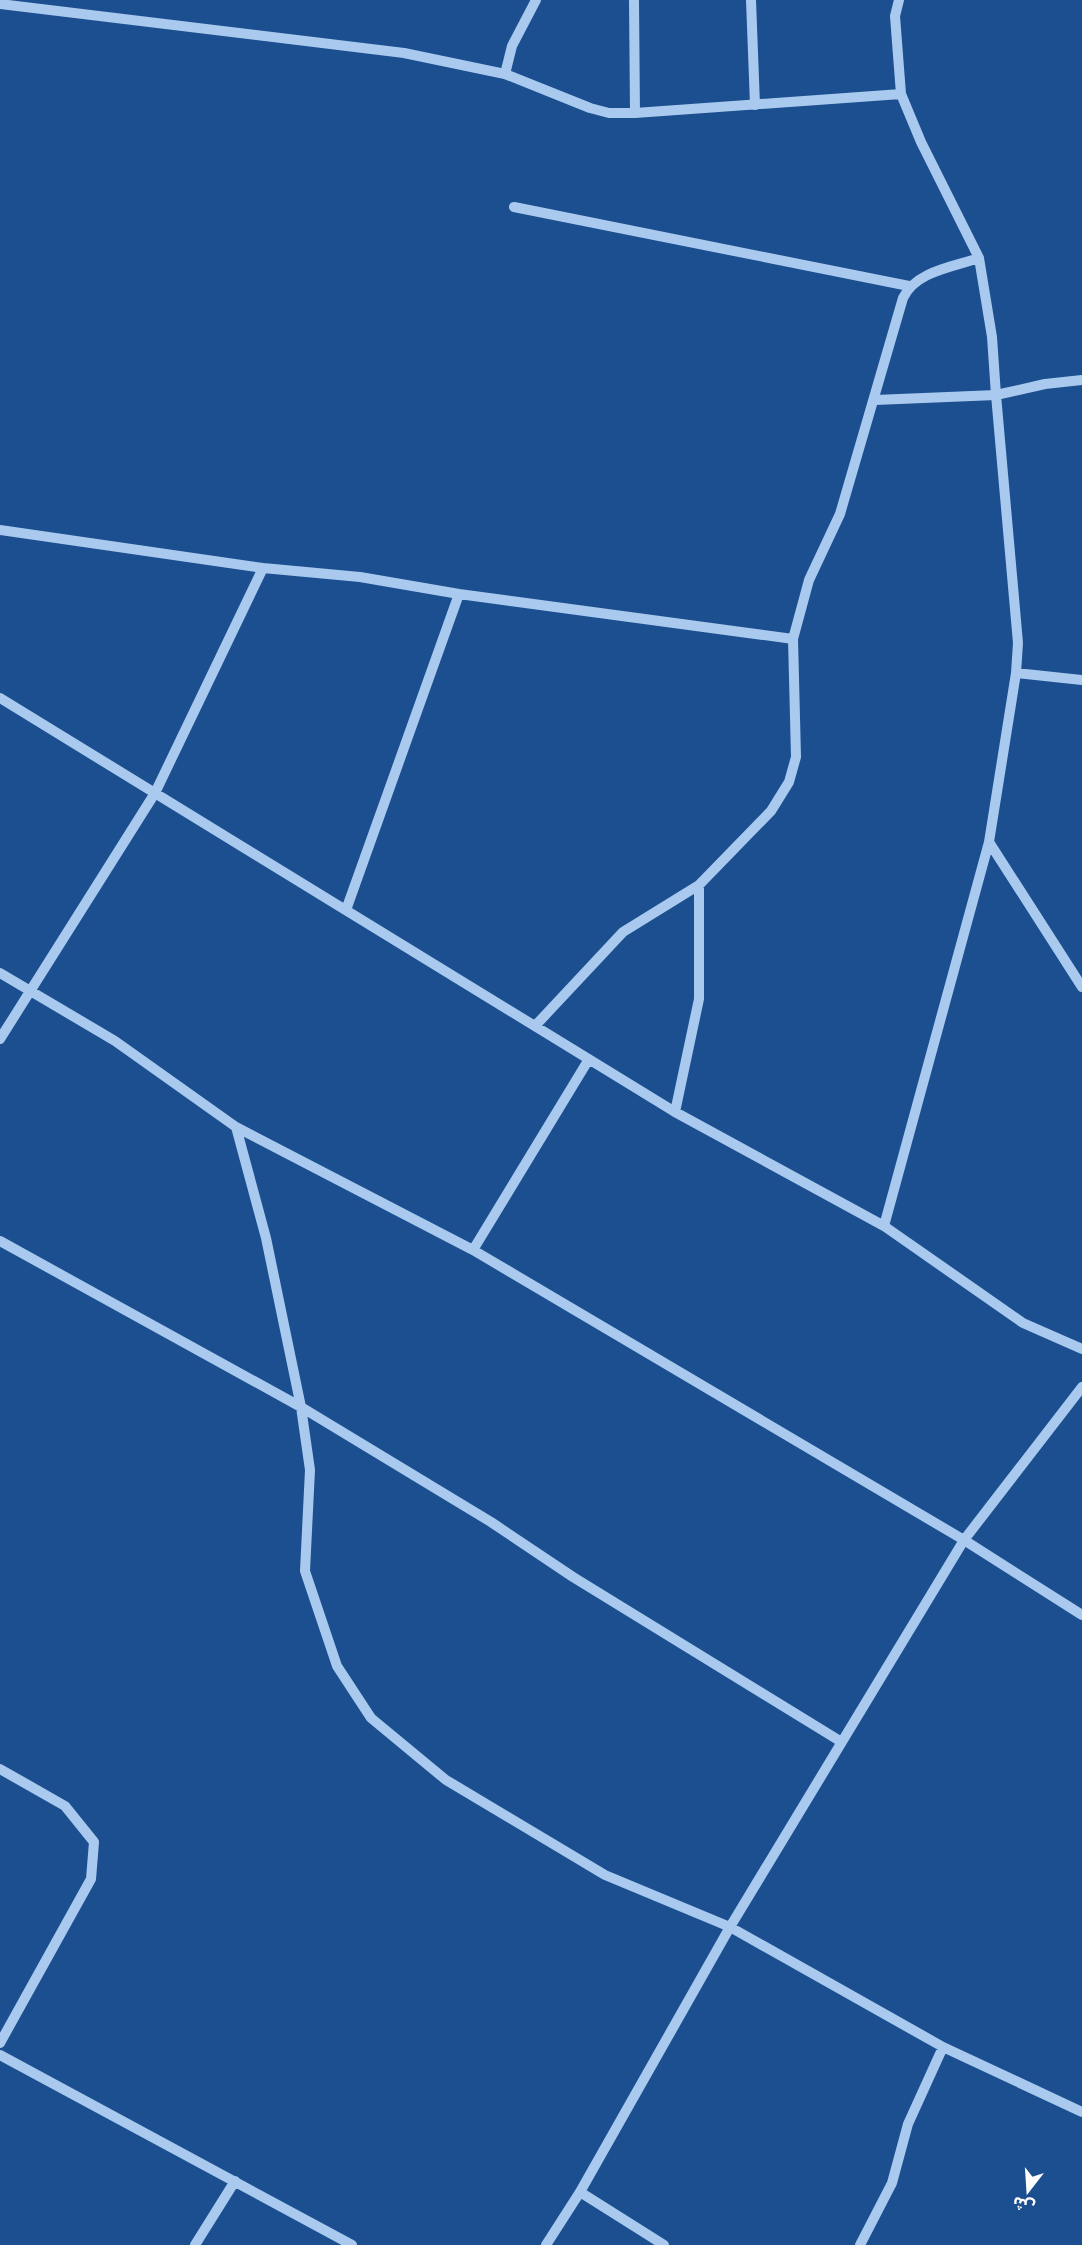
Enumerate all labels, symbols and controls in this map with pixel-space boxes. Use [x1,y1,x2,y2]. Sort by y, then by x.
north arrow [998,2161,1058,2221]
text: ش [1010,2193,1037,2217]

